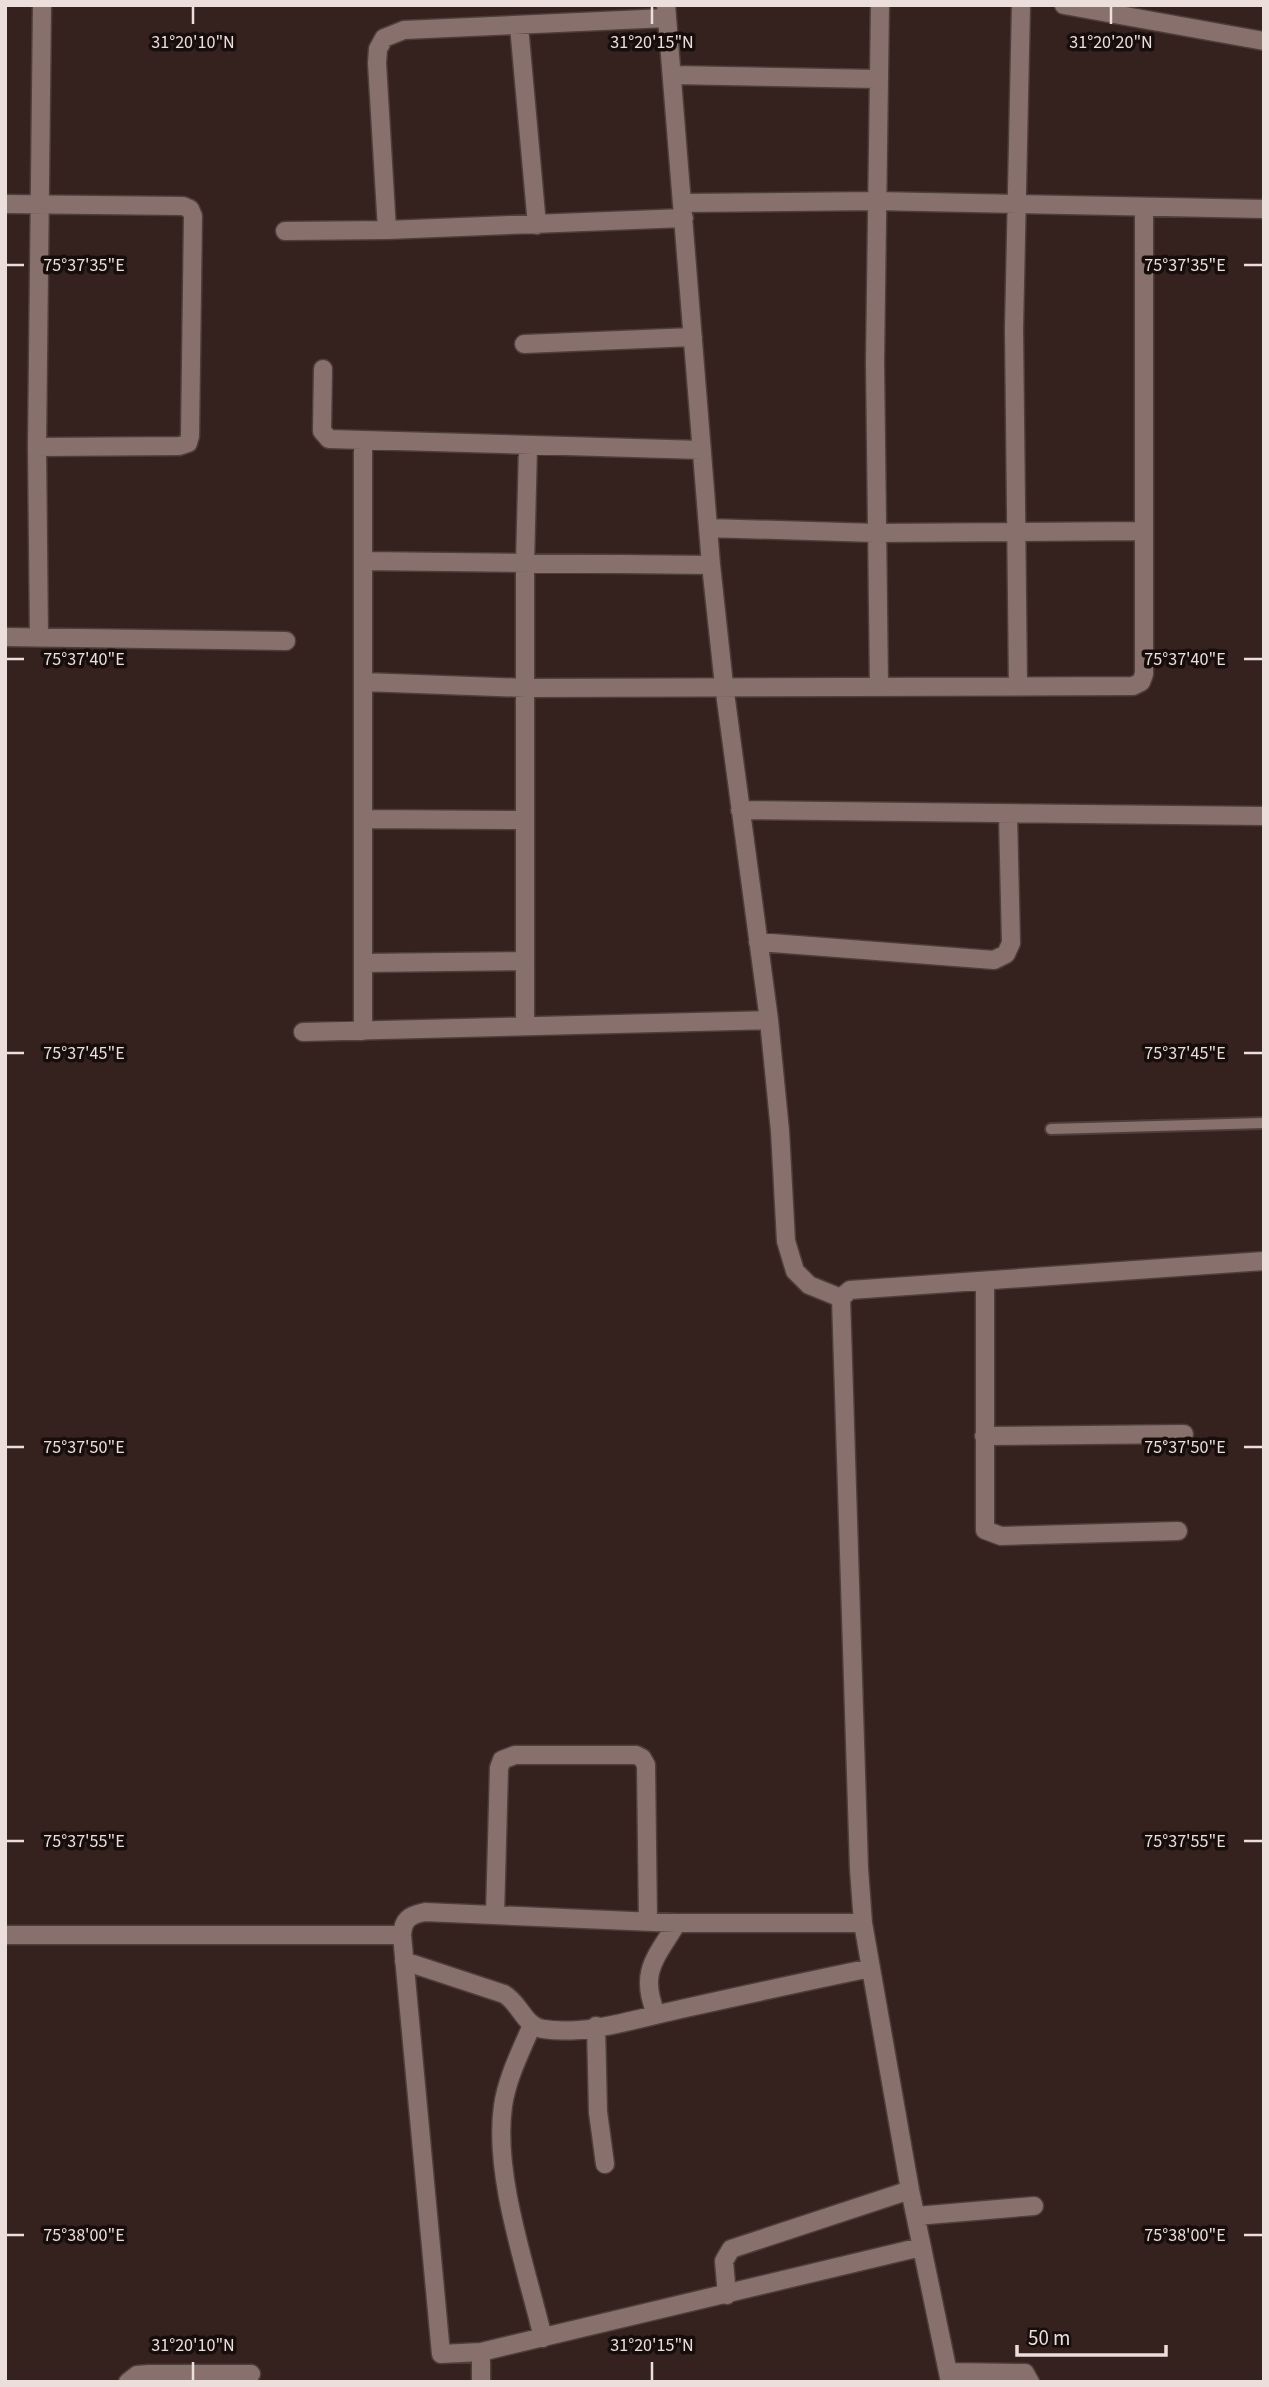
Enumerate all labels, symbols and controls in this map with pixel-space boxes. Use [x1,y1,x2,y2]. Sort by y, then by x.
text: 31°20'10"N [151,30,235,55]
text: 31°20'15"N [610,30,694,55]
text: 31°20'20"N [1069,30,1153,55]
text: 75°37'35"E [43,253,125,278]
text: 75°37'35"E [1144,253,1226,278]
text: 75°37'40"E [43,647,125,672]
text: 75°37'40"E [1144,647,1226,672]
text: 75°37'45"E [43,1041,125,1066]
text: 75°37'45"E [1144,1041,1226,1066]
text: 75°37'50"E [43,1435,125,1460]
text: 75°37'50"E [1144,1435,1226,1460]
text: 75°37'55"E [43,1829,125,1854]
text: 75°37'55"E [1144,1829,1226,1854]
text: 75°38'00"E [43,2223,125,2248]
text: 75°38'00"E [1144,2223,1226,2248]
scale bar [1017,2314,1166,2358]
text: 50 m [1028,2323,1070,2353]
text: 31°20'10"N [151,2333,235,2358]
text: 31°20'15"N [610,2333,694,2358]

